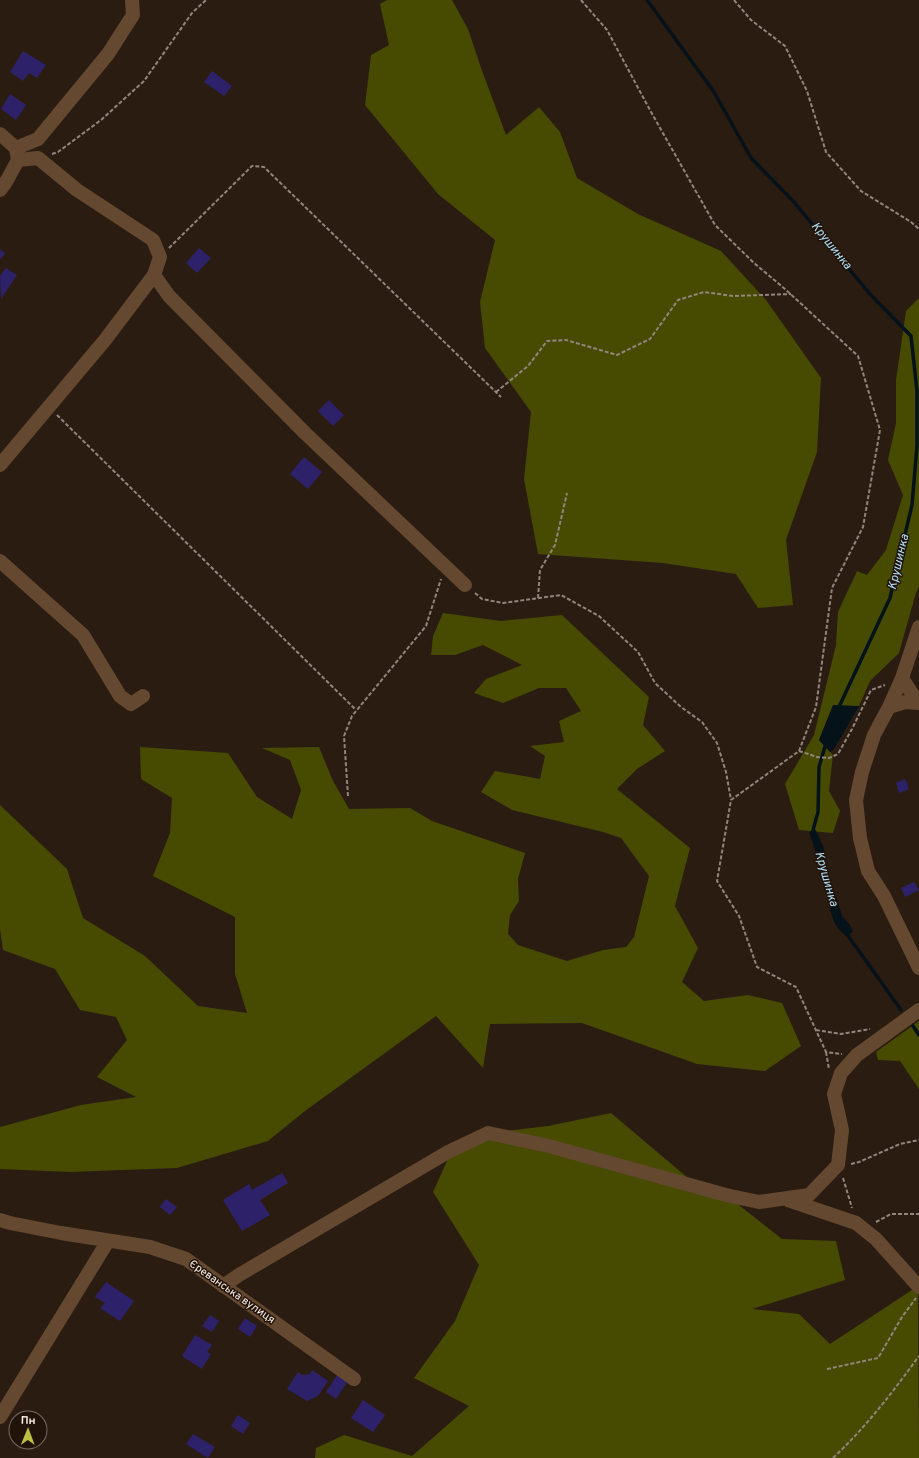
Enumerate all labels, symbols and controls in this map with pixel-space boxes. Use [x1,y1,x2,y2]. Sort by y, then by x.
water label: Крушинка [807,219,855,274]
water label: Крушинка [885,532,913,591]
water label: Крушинка [811,850,842,909]
street label: Єреванська вулиця [186,1257,278,1327]
north arrow [8,1410,48,1450]
text: Пн [21,1414,36,1428]

